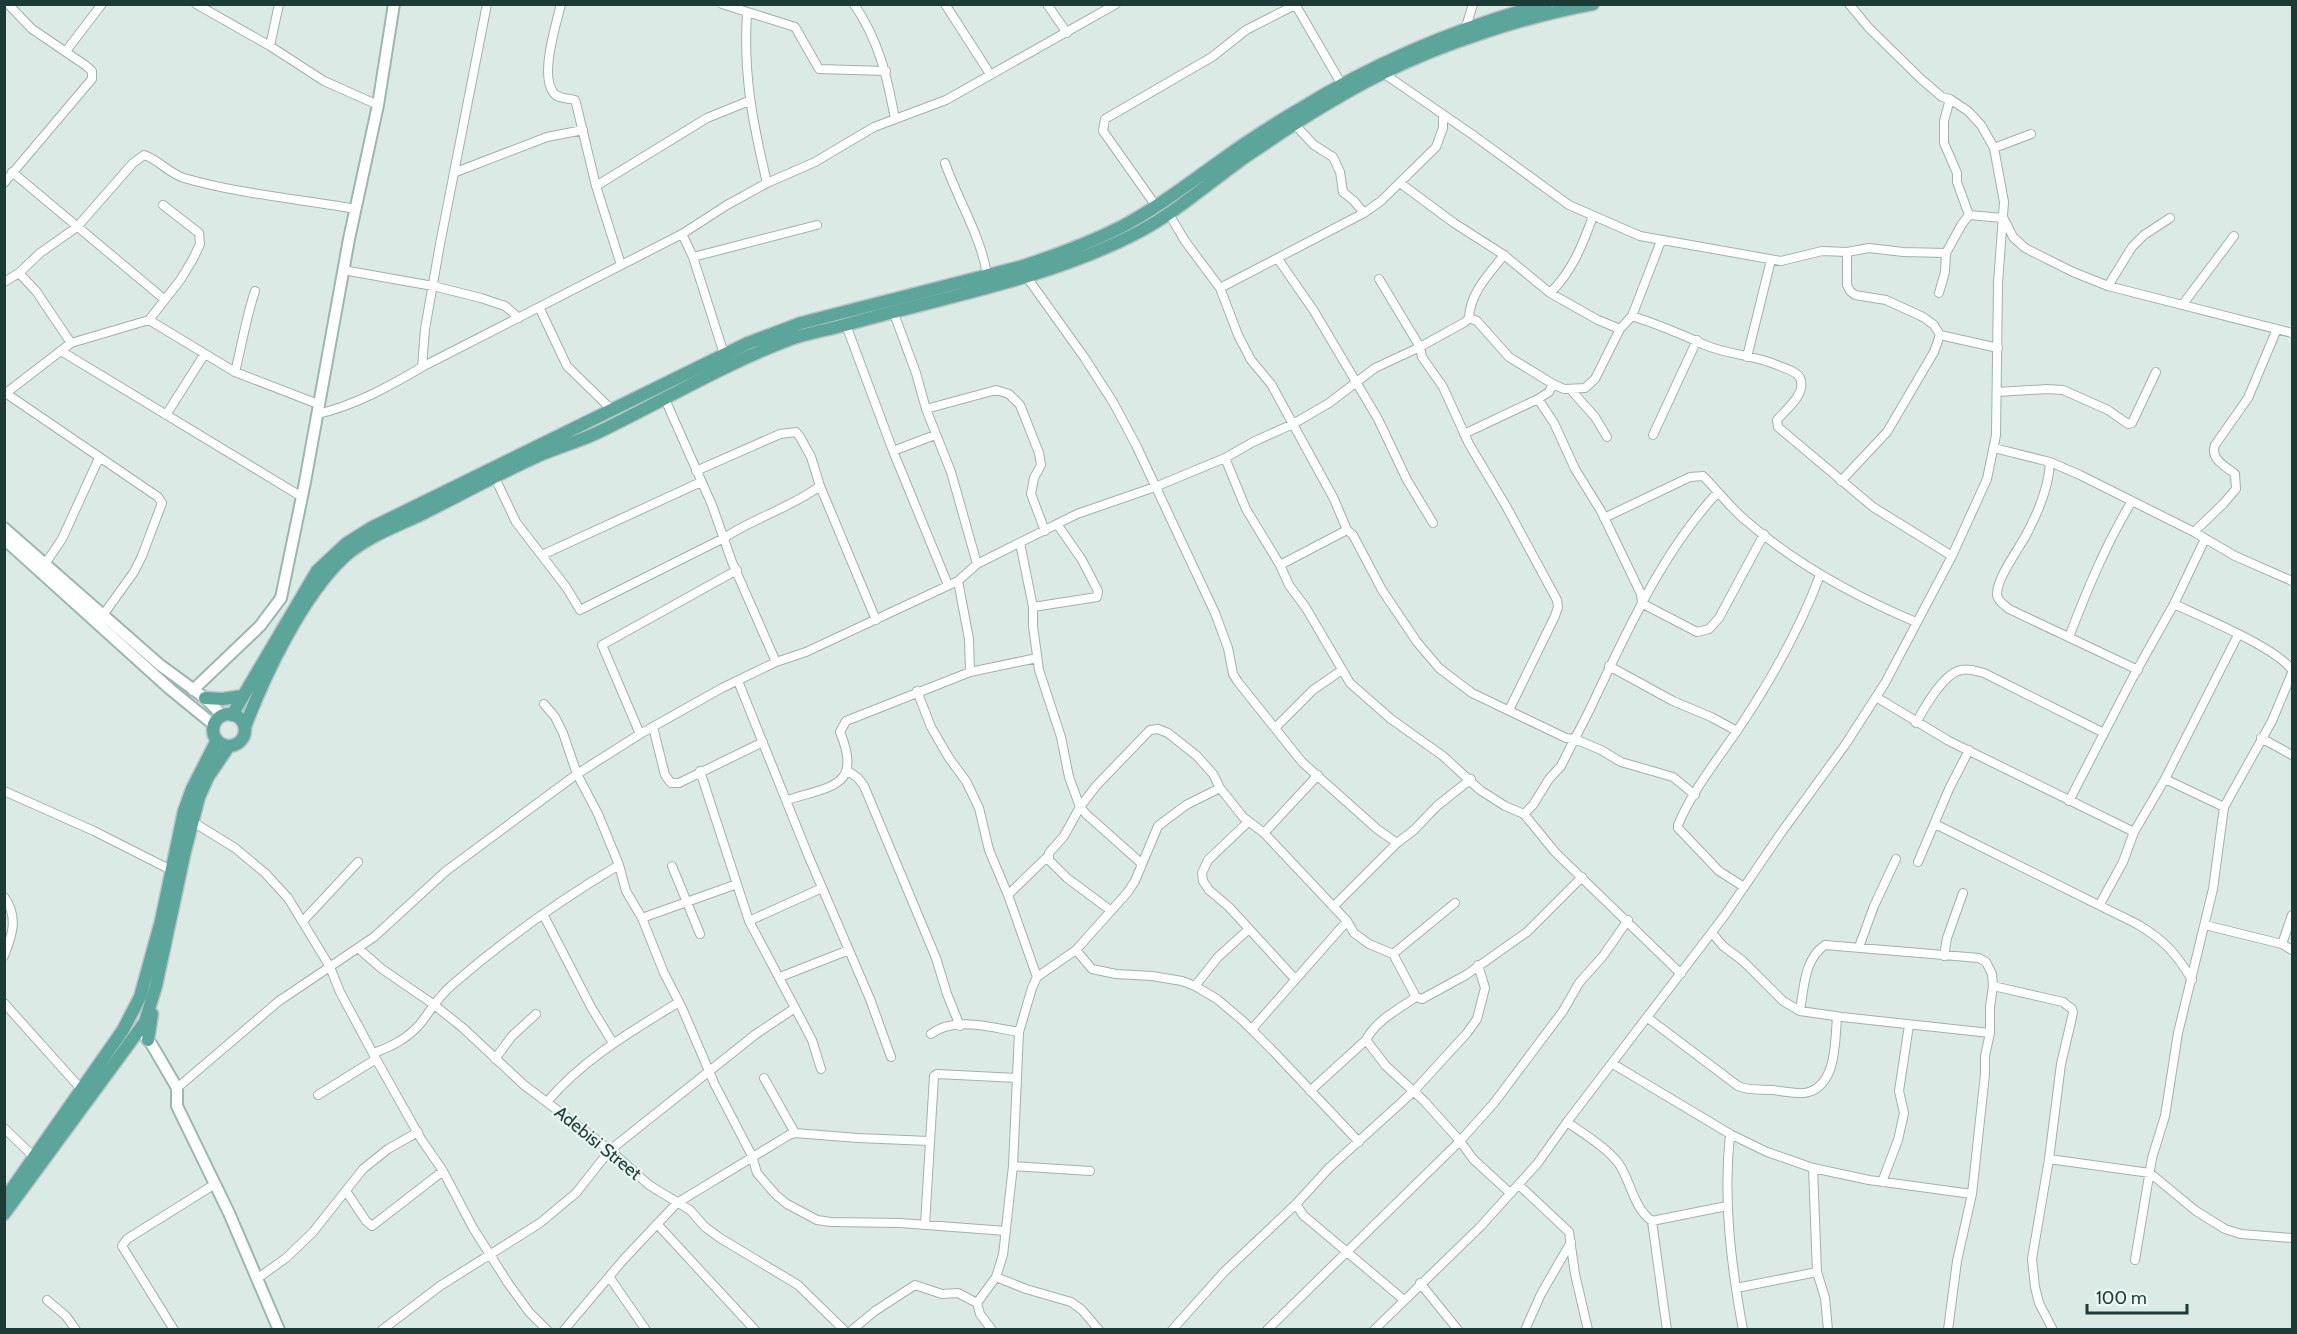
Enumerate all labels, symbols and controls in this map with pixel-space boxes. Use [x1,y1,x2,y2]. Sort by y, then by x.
street label: Adebisi Street [550,1101,646,1185]
scale bar [2087,1277,2188,1315]
text: 100 m [2096,1287,2147,1309]

